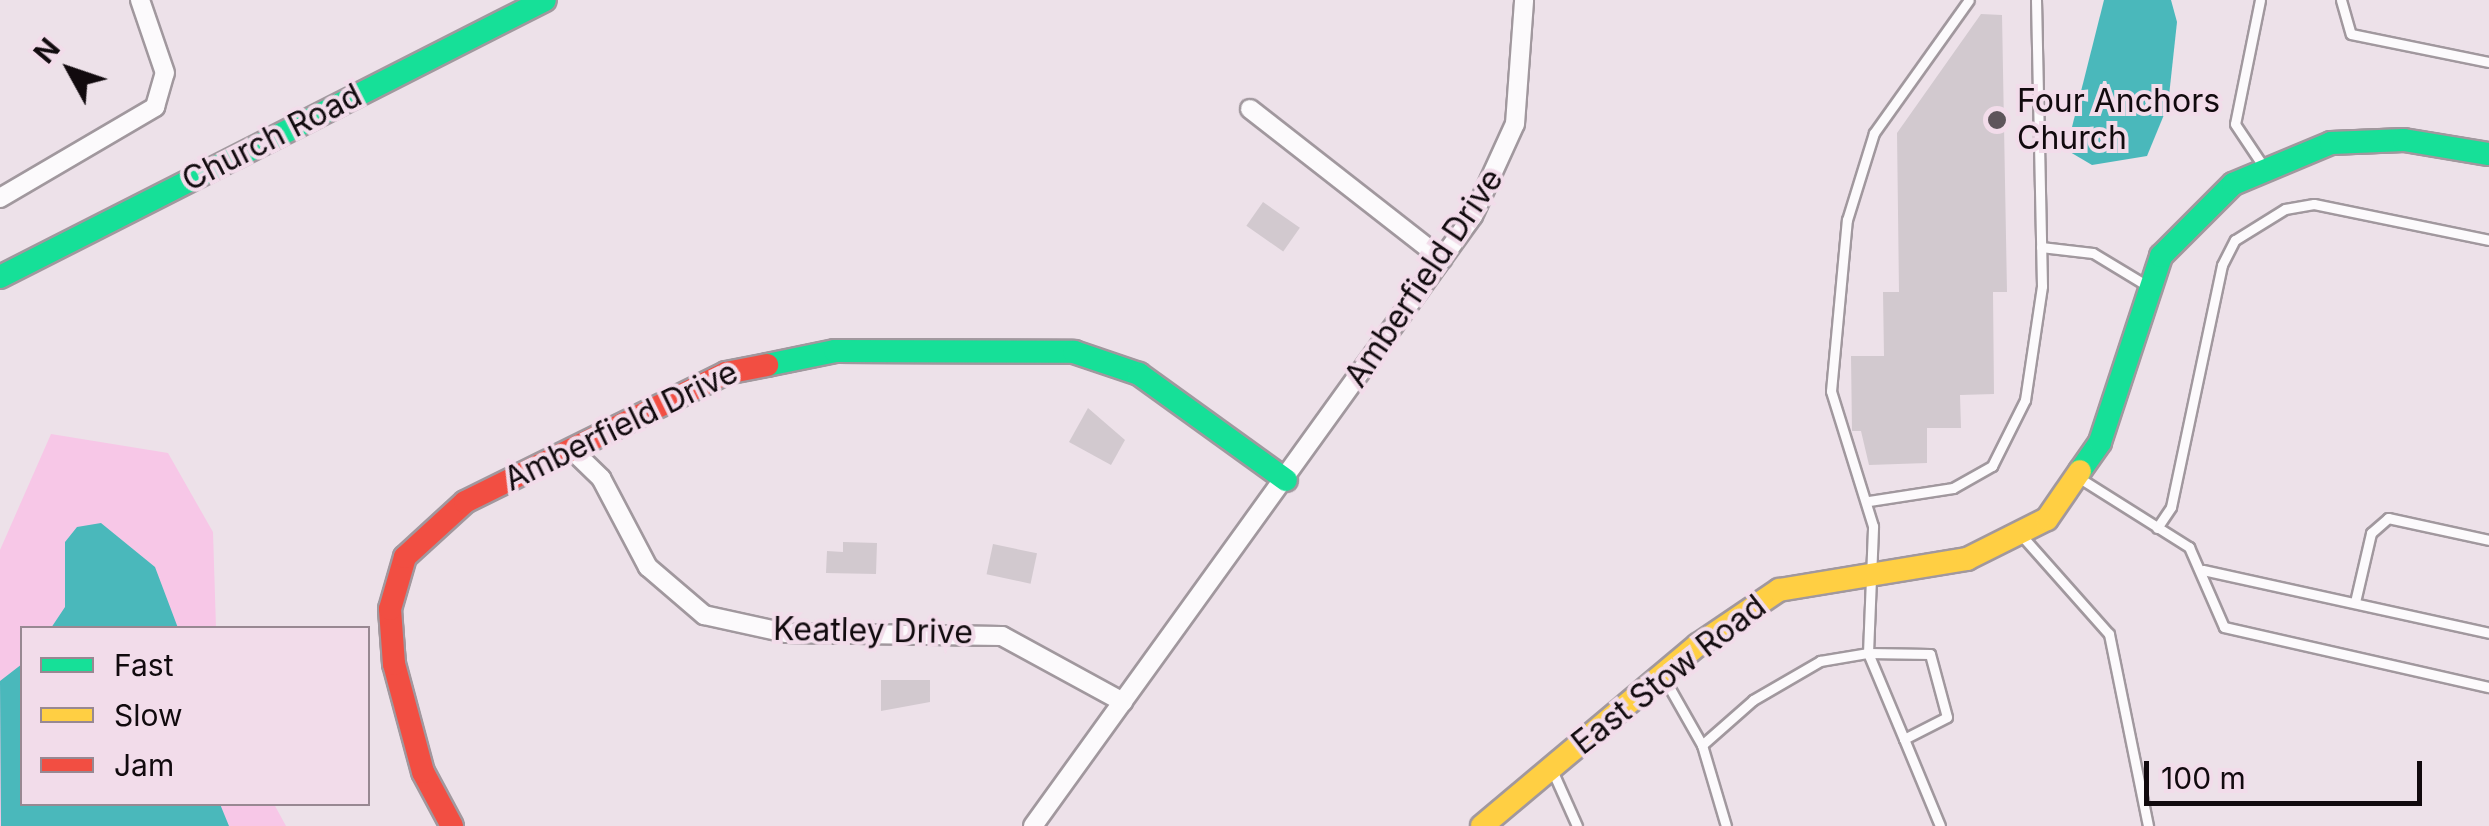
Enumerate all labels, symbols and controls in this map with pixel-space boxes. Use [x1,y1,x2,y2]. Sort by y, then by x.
north arrow [20,20,120,120]
text: N [27,32,67,70]
street label: Church Road [176,76,368,200]
place label: Four Anchors Church [2017,83,2220,158]
marker: Four Anchors Church [1986,109,2008,131]
street label: Amberfield Drive [1337,162,1511,394]
street label: Amberfield Drive [498,353,744,499]
street label: East Stow Road [1564,587,1774,763]
street label: Keatley Drive [773,610,973,652]
legend [20,626,370,806]
text: Fast [114,647,173,683]
text: Slow [114,697,183,733]
scale bar [2149,741,2426,803]
text: Jam [114,747,174,783]
text: 100 m [2161,760,2246,796]

